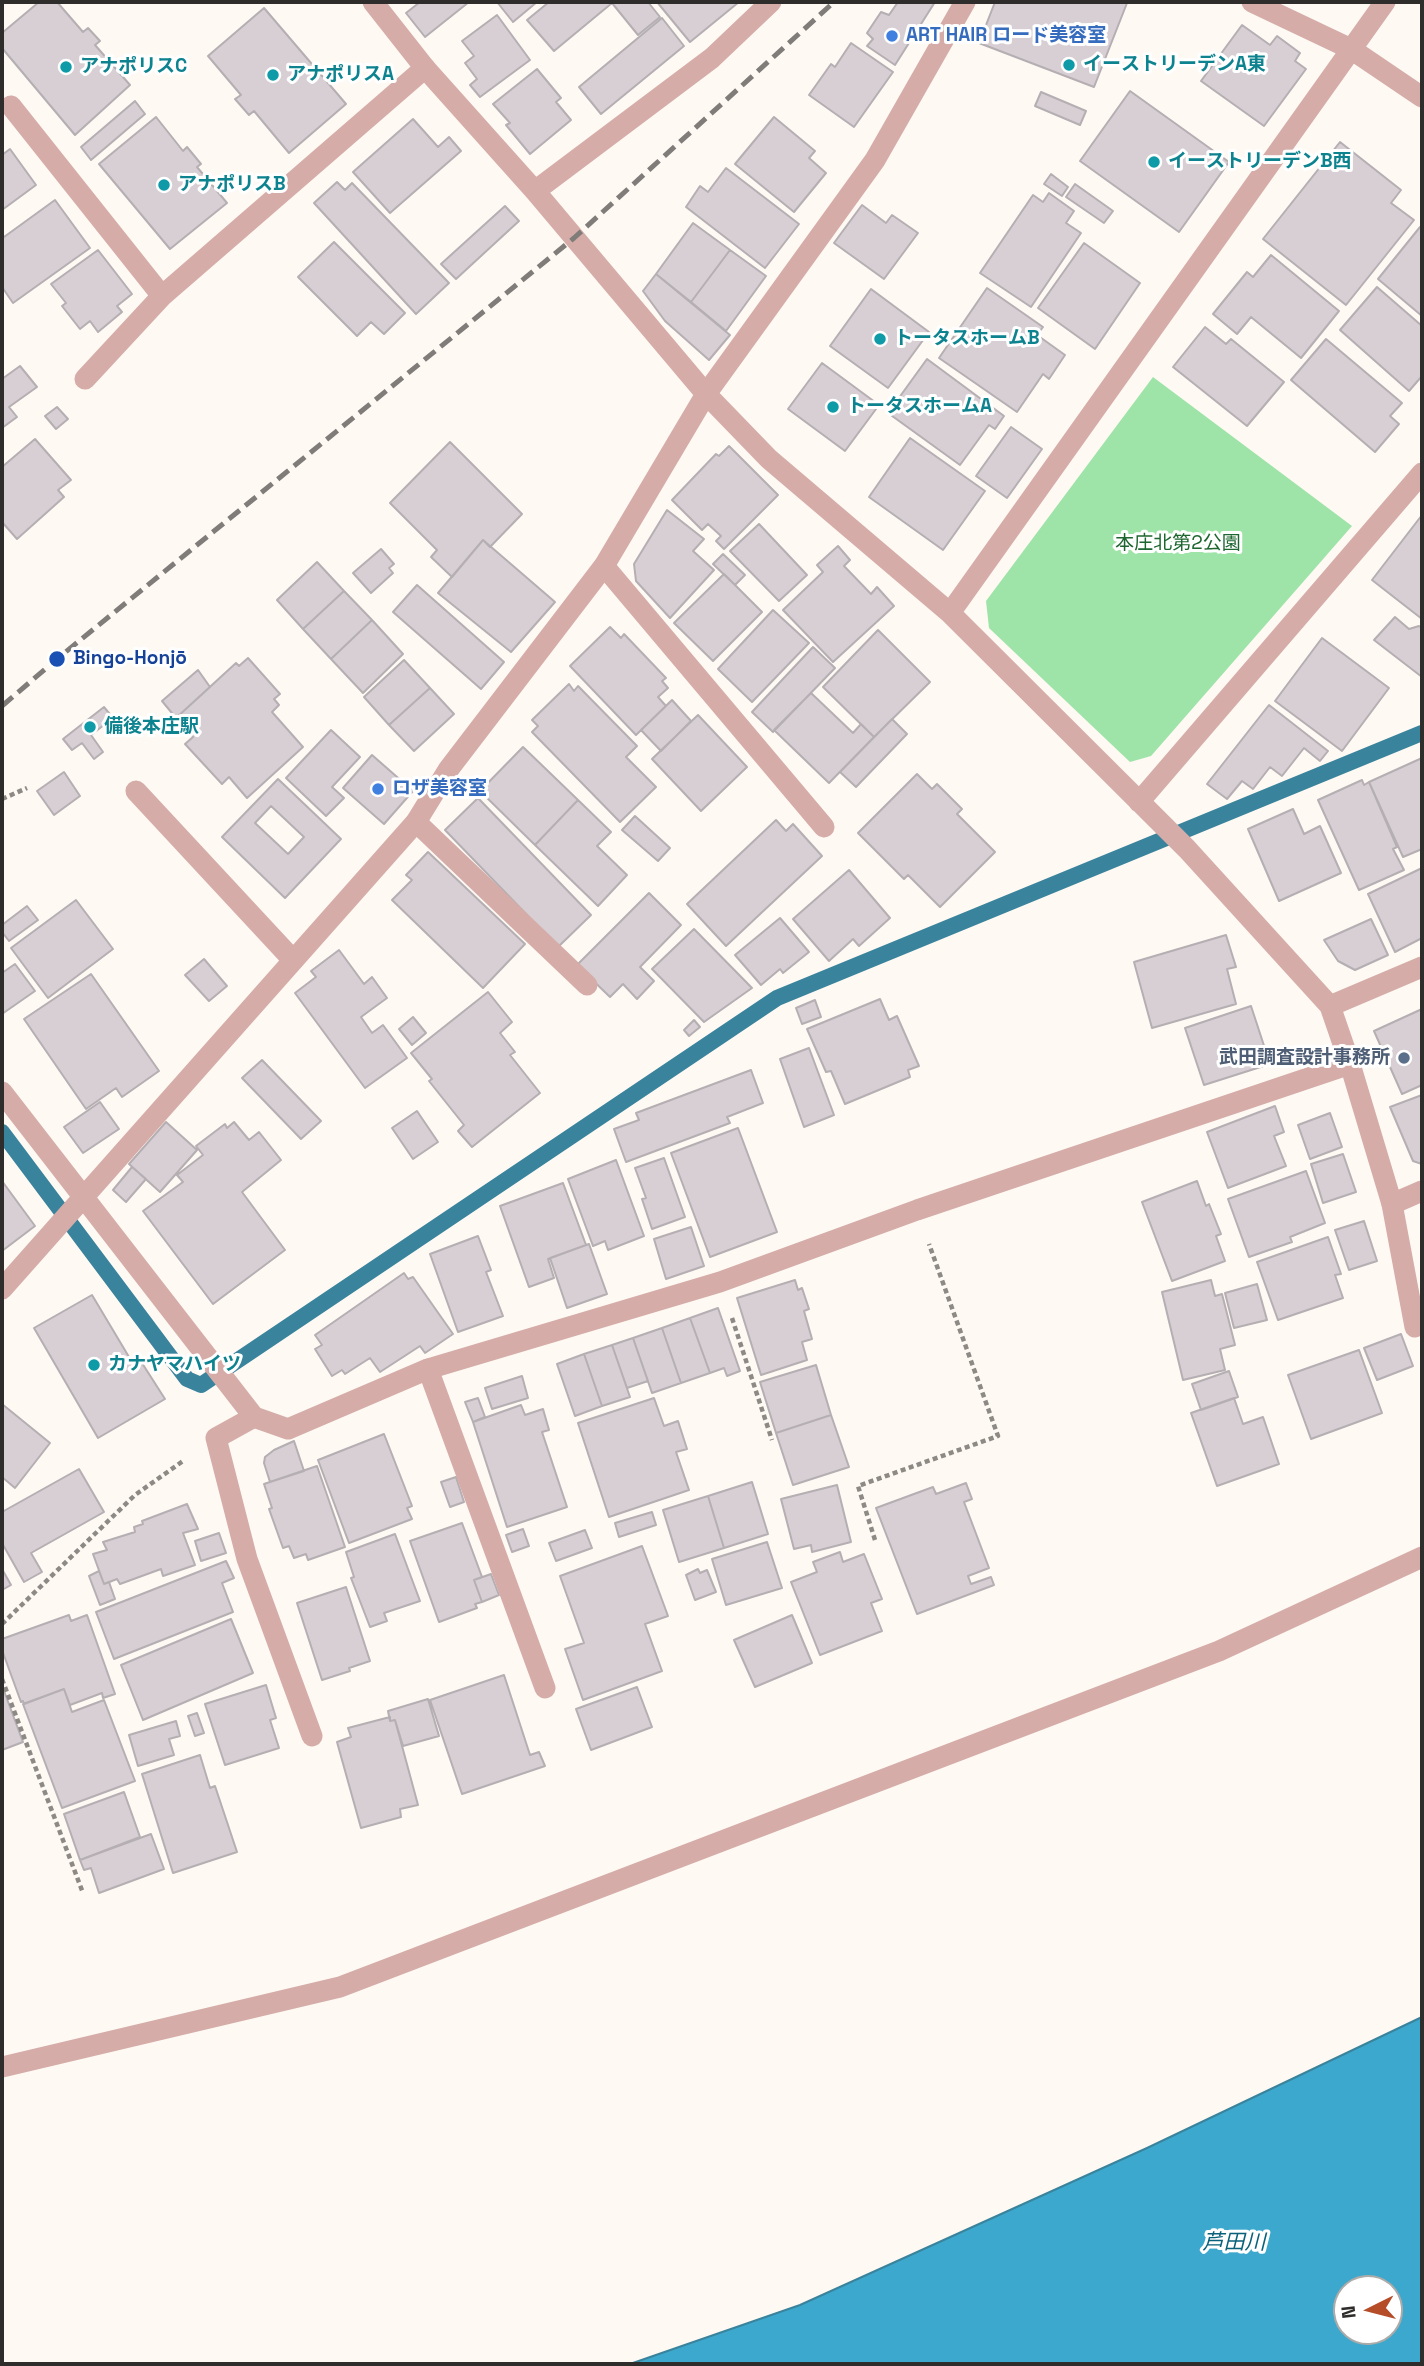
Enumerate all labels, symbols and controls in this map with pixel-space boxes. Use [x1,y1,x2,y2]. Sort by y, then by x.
place label: ART HAIR ロード美容室 [906,25,1106,47]
marker: ART HAIR ロード美容室 [884,28,900,44]
place label: イーストリーデンA東 [1083,54,1266,76]
place label: アナポリスC [80,56,187,78]
marker: イーストリーデンA東 [1061,57,1077,73]
marker: アナポリスC [58,59,74,75]
place label: アナポリスA [287,64,394,86]
marker: アナポリスA [265,67,281,83]
place label: イーストリーデンB西 [1168,151,1352,173]
marker: イーストリーデンB西 [1146,154,1162,170]
place label: アナポリスB [178,174,286,196]
marker: アナポリスB [156,177,172,193]
place label: トータスホームB [894,328,1040,350]
marker: トータスホームB [872,331,888,347]
place label: トータスホームA [847,396,992,418]
marker: トータスホームA [825,399,841,415]
park label: 本庄北第2公園 [1115,533,1241,555]
place label: Bingo-Honjō [73,648,187,670]
marker: Bingo-Honjō [47,649,67,669]
place label: 備後本庄駅 [104,716,199,738]
marker: 備後本庄駅 [82,719,98,735]
place label: ロザ美容室 [392,778,487,800]
marker: ロザ美容室 [370,781,386,797]
place label: 武田調査設計事務所 [1219,1047,1390,1069]
marker: 武田調査設計事務所 [1396,1050,1412,1066]
place label: カナヤマハイツ [108,1354,241,1376]
marker: カナヤマハイツ [86,1357,102,1373]
water label: 芦田川 [1203,2230,1265,2256]
north arrow [1333,2275,1403,2345]
text: N [1336,2304,1362,2320]

